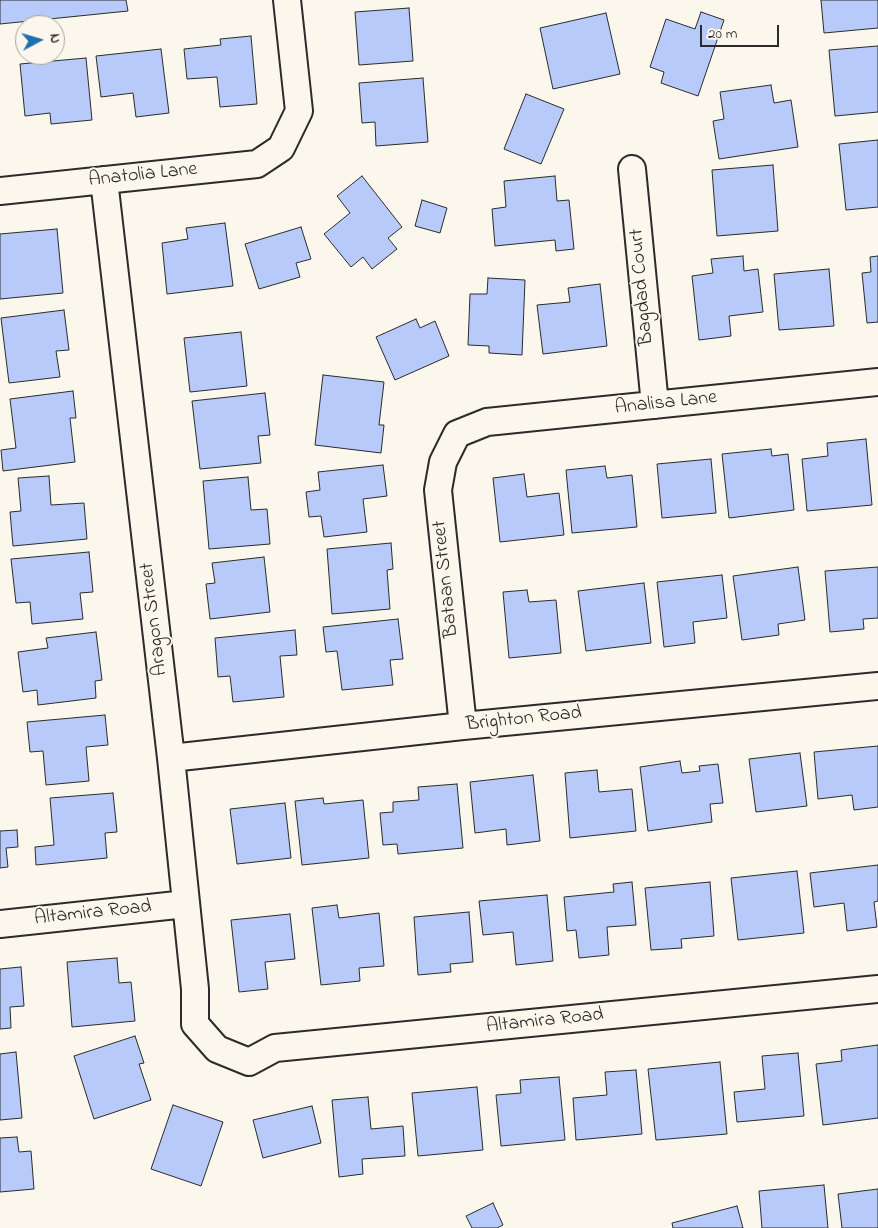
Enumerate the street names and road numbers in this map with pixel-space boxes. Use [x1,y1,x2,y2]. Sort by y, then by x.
street label: Anatolia Lane [87,158,199,194]
street label: Bagdad Court [626,228,660,346]
street label: Analisa Lane [614,387,718,421]
street label: Bataan Street [429,519,465,639]
street label: Aragon Street [136,561,174,677]
street label: Brighton Road [465,702,583,738]
street label: Altamira Road [33,896,153,932]
street label: Altamira Road [485,1004,605,1040]

